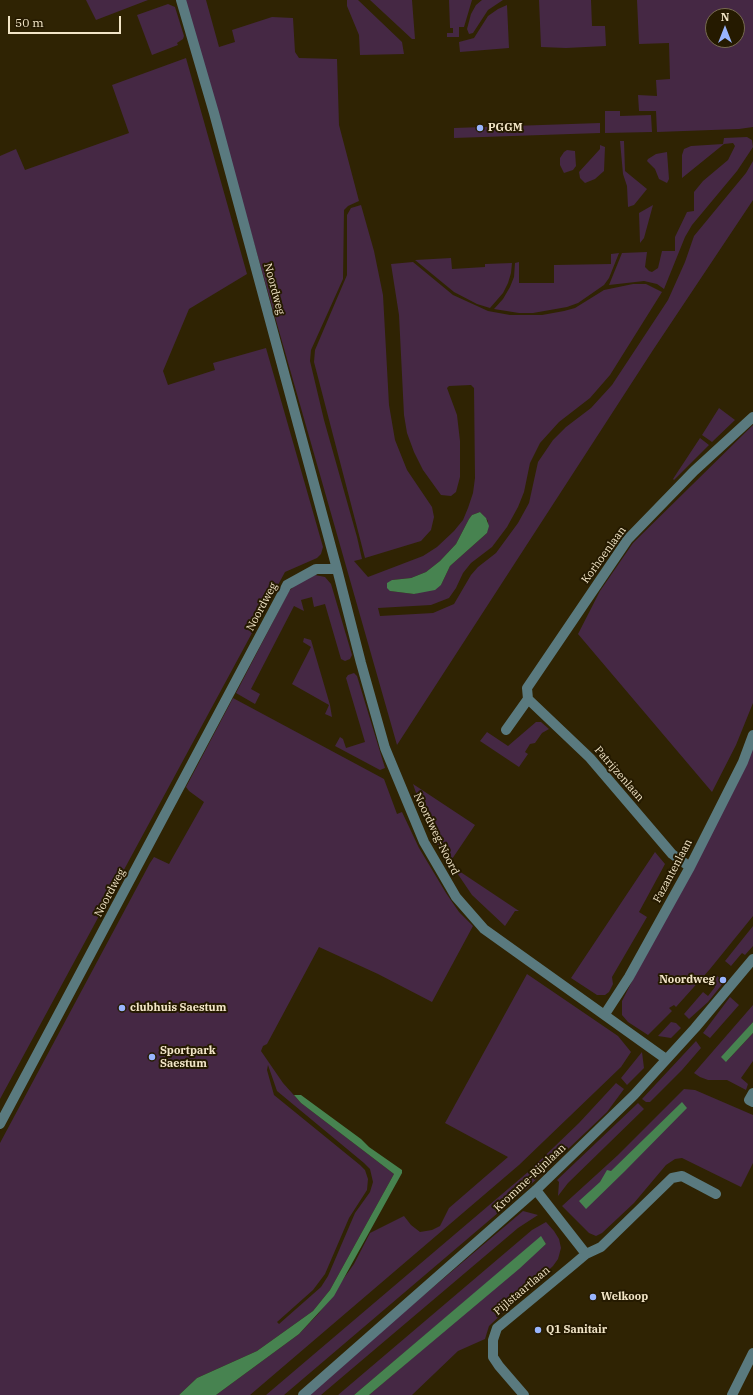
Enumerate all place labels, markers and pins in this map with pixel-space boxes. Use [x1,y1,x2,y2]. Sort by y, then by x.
place label: PGGM [488,121,523,135]
marker: PGGM [475,123,485,133]
place label: Noordweg [659,973,715,987]
marker: Noordweg [718,975,728,985]
place label: clubhuis Saestum [130,1001,226,1015]
marker: clubhuis Saestum [117,1003,127,1013]
place label: Sportpark Saestum [160,1044,216,1070]
marker: Sportpark Saestum [147,1052,157,1062]
place label: Welkoop [601,1290,648,1304]
marker: Welkoop [588,1292,598,1302]
place label: Q1 Sanitair [546,1323,607,1337]
marker: Q1 Sanitair [533,1325,543,1335]

